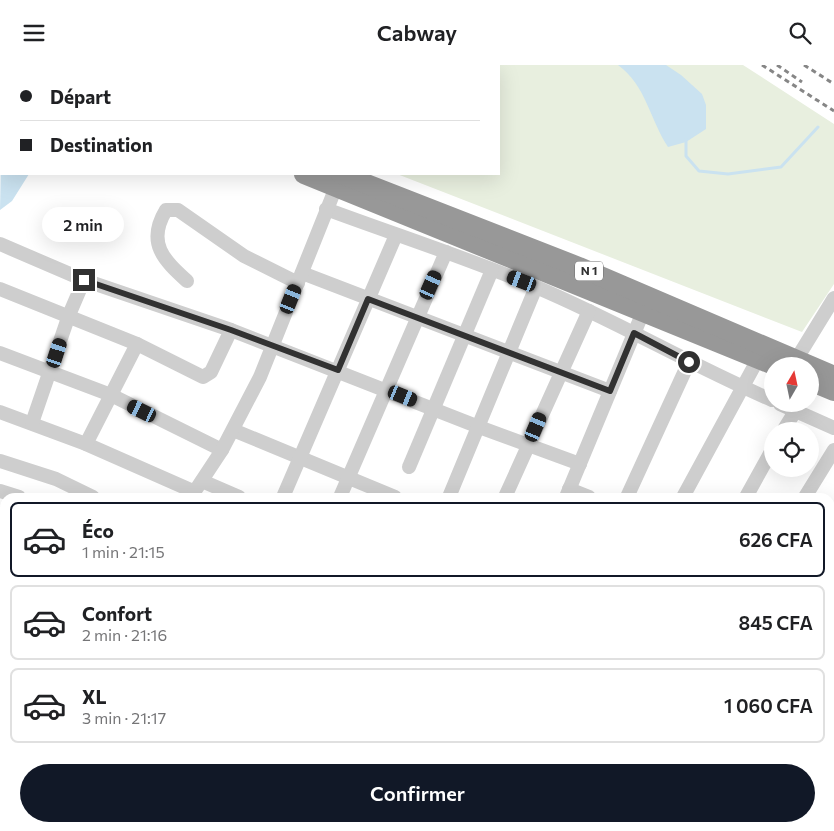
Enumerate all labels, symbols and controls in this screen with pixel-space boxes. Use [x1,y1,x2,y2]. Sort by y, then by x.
icon: menu [20,19,48,47]
text: Cabway [377,19,457,46]
icon: search [786,19,814,47]
text: Départ [50,85,111,108]
text: Destination [50,133,153,156]
callout: 2 min [43,207,125,243]
text: 2 min [63,215,103,234]
road number: N 1 [575,262,603,281]
car [418,268,443,302]
route end [73,269,95,291]
car [505,269,538,293]
car [278,282,303,316]
car [45,336,68,370]
route start [678,351,700,373]
north arrow [764,357,819,413]
map controls [764,357,819,477]
car [386,383,419,409]
car [125,398,158,424]
car [523,410,548,444]
button: locate [764,422,819,477]
icon: car [22,517,67,562]
text: Éco [82,519,114,542]
text: 626 CFA [739,528,813,551]
text: 1 min · 21:15 [82,542,165,561]
icon: car [22,600,67,645]
text: Confort [82,602,152,625]
text: 845 CFA [738,611,813,634]
text: 2 min · 21:16 [82,625,167,644]
icon: car [22,683,67,728]
text: XL [82,685,107,708]
text: 1 060 CFA [724,694,813,717]
text: 3 min · 21:17 [82,708,166,727]
button: Confirmer [20,764,815,822]

